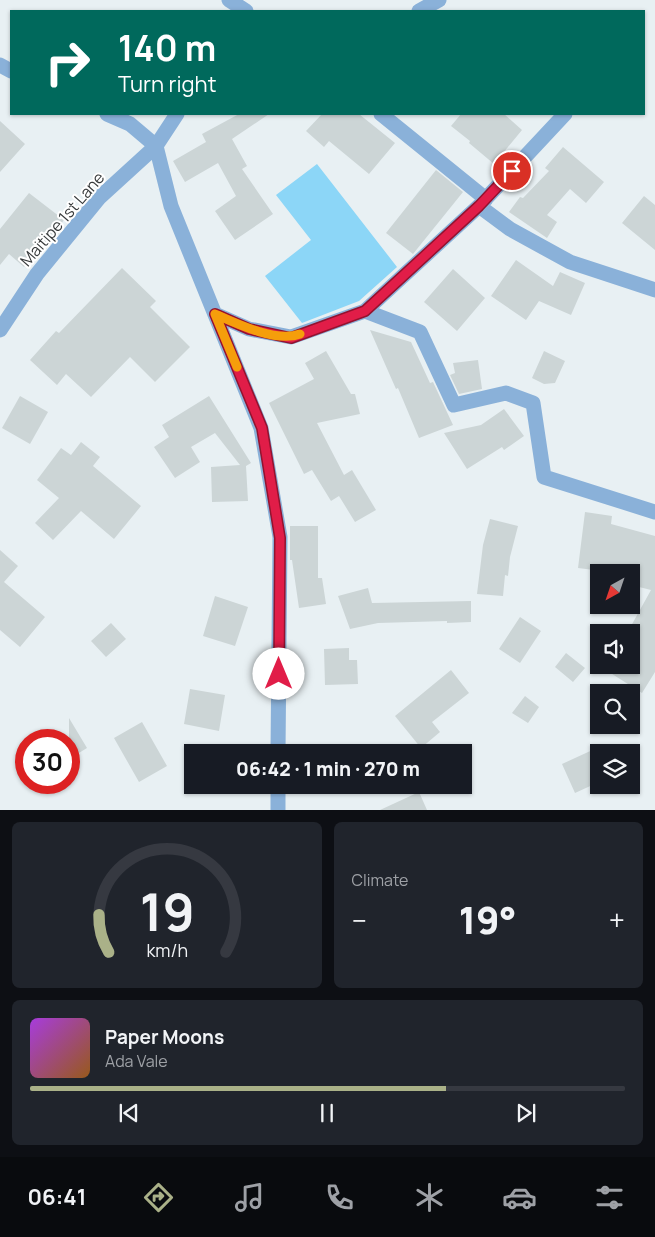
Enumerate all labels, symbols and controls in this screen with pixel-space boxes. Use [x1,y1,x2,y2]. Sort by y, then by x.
text: 140 m [118,24,216,72]
icon: right [35,30,100,95]
text: Turn right [118,69,216,99]
pin [491,150,533,192]
icon: arrive [498,157,526,185]
street label: Maitipe 1st Lane [15,167,109,271]
north arrow [590,564,640,614]
map controls [590,564,640,794]
button: sound [590,624,640,674]
position arrow [252,647,304,699]
button: search [590,684,640,734]
speed limit sign: 30 [15,729,80,794]
button: layers [590,744,640,794]
text: 06:42 · 1 min · 270 m [236,756,420,782]
text: Climate [352,869,408,891]
text: 19 [139,876,194,947]
text: 19° [459,893,517,945]
text: − [352,901,367,939]
text: + [609,901,625,939]
text: km/h [146,938,188,962]
text: Paper Moons [105,1024,224,1050]
text: Ada Vale [105,1050,168,1072]
icon: previous [115,1099,143,1127]
icon: pause [313,1099,341,1127]
icon: next [512,1099,540,1127]
icon: directions [141,1180,176,1215]
icon: music [232,1180,267,1215]
icon: phone [322,1180,357,1215]
icon: climate [412,1180,447,1215]
icon: car [502,1180,537,1215]
icon: filters [592,1180,627,1215]
text: 06:41 [28,1182,86,1212]

